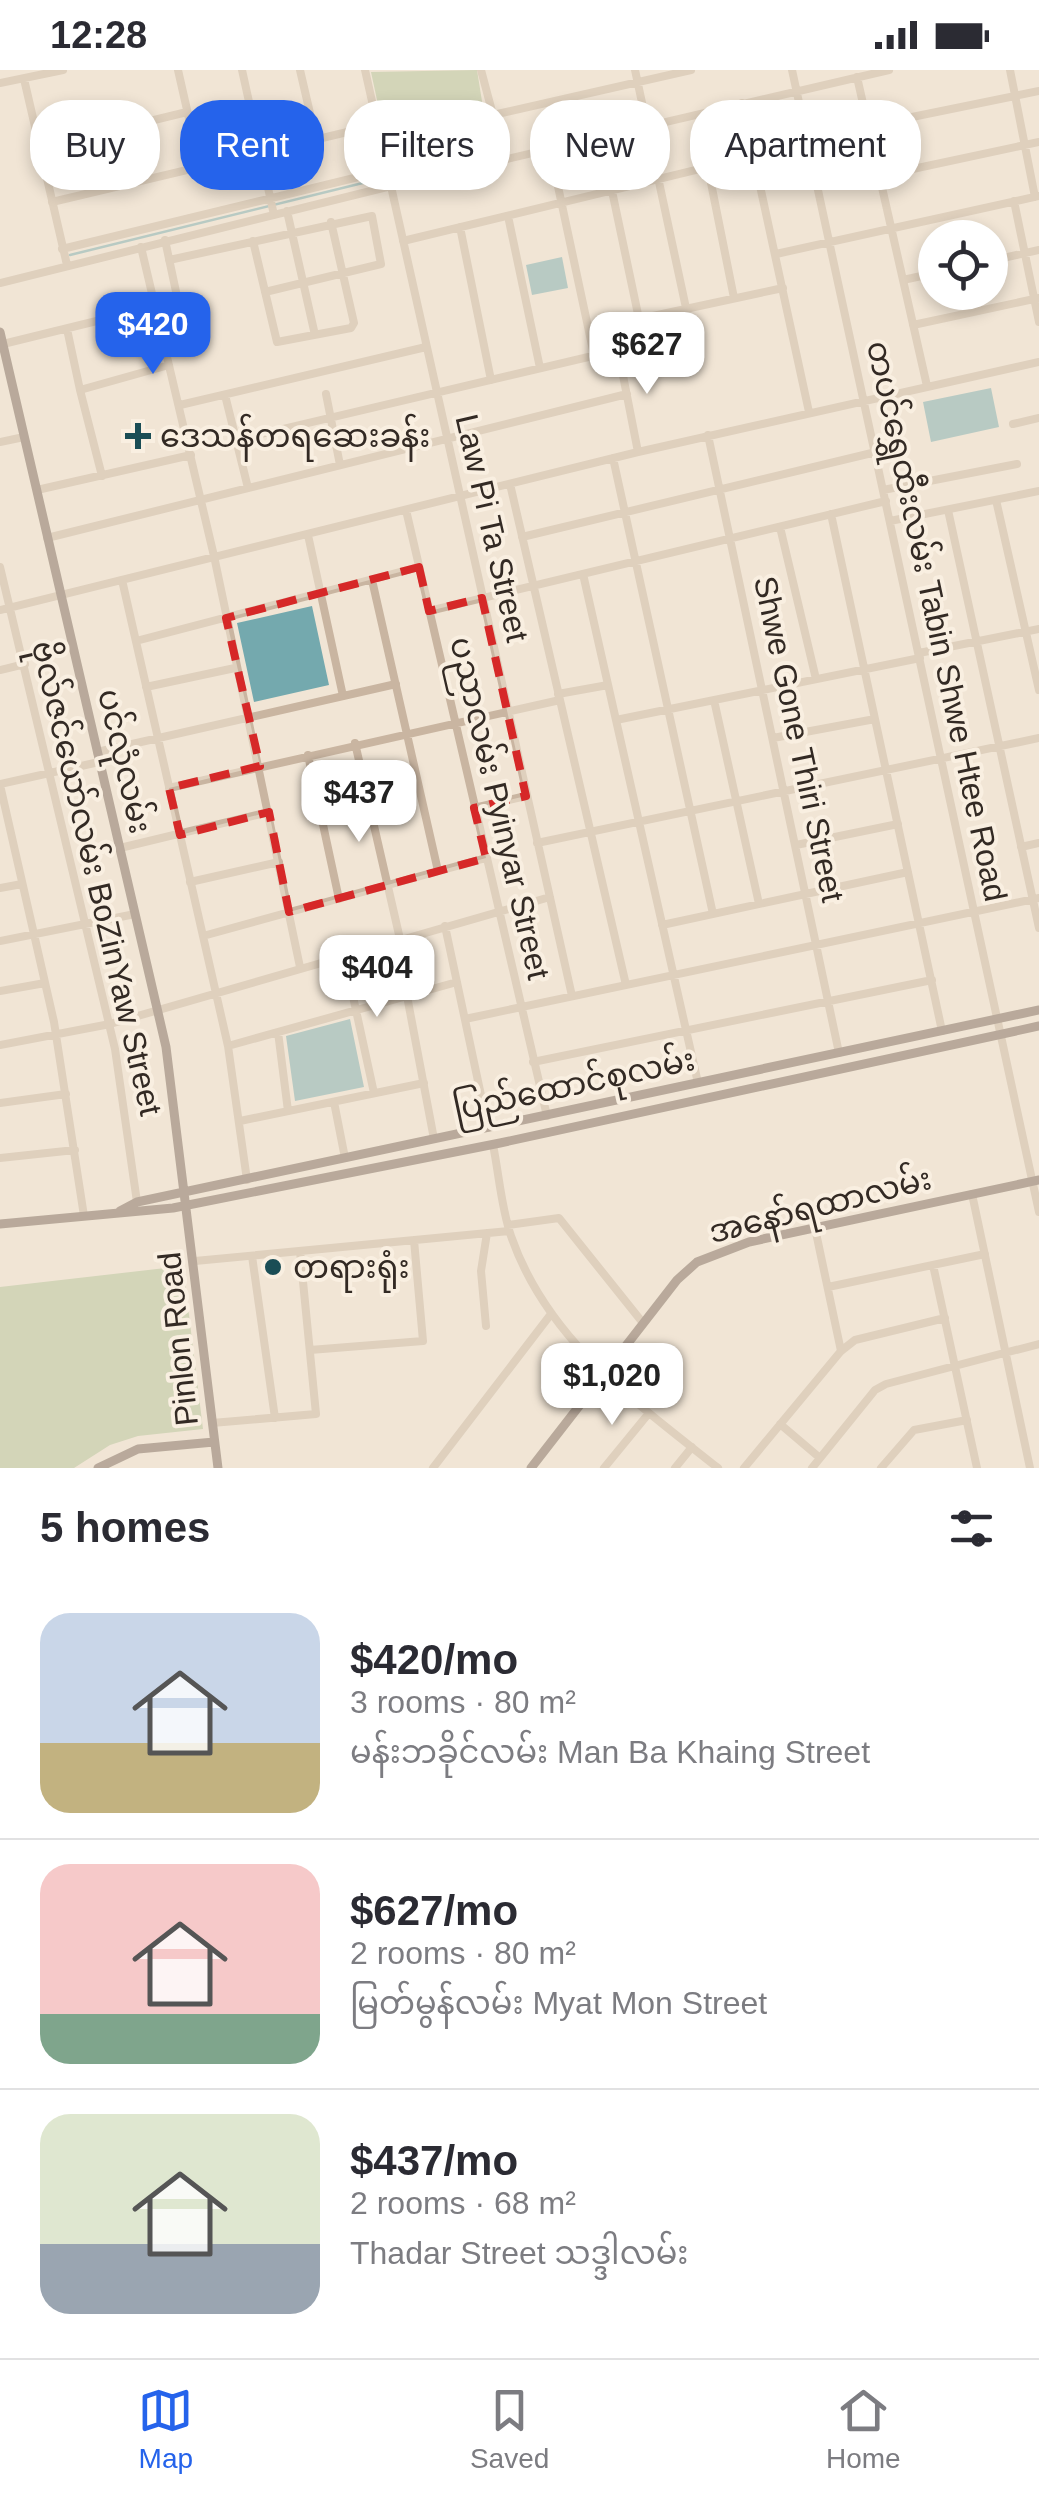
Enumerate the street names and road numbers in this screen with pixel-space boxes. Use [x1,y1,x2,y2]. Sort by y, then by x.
street label: တပင်ရွှေထီးလမ်း Tabin Shwe Htee Road [852,336,1019,906]
street label: Law Pi Ta Street [448,411,536,645]
street label: Shwe Gone Thiri Street [747,573,851,905]
street label: ပညာလမ်း Pyinyar Street [435,632,562,985]
street label: ဗိုလ်ဇင်ယော်လမ်း BoZinYaw Street [17,636,174,1121]
street label: ပင်လုံလမ်း [83,684,164,839]
street label: ပြည်ထောင်စုလမ်း [449,1036,700,1135]
street label: အနော်ရထာလမ်း [704,1155,937,1258]
street label: Pinlon Road [151,1250,205,1428]

